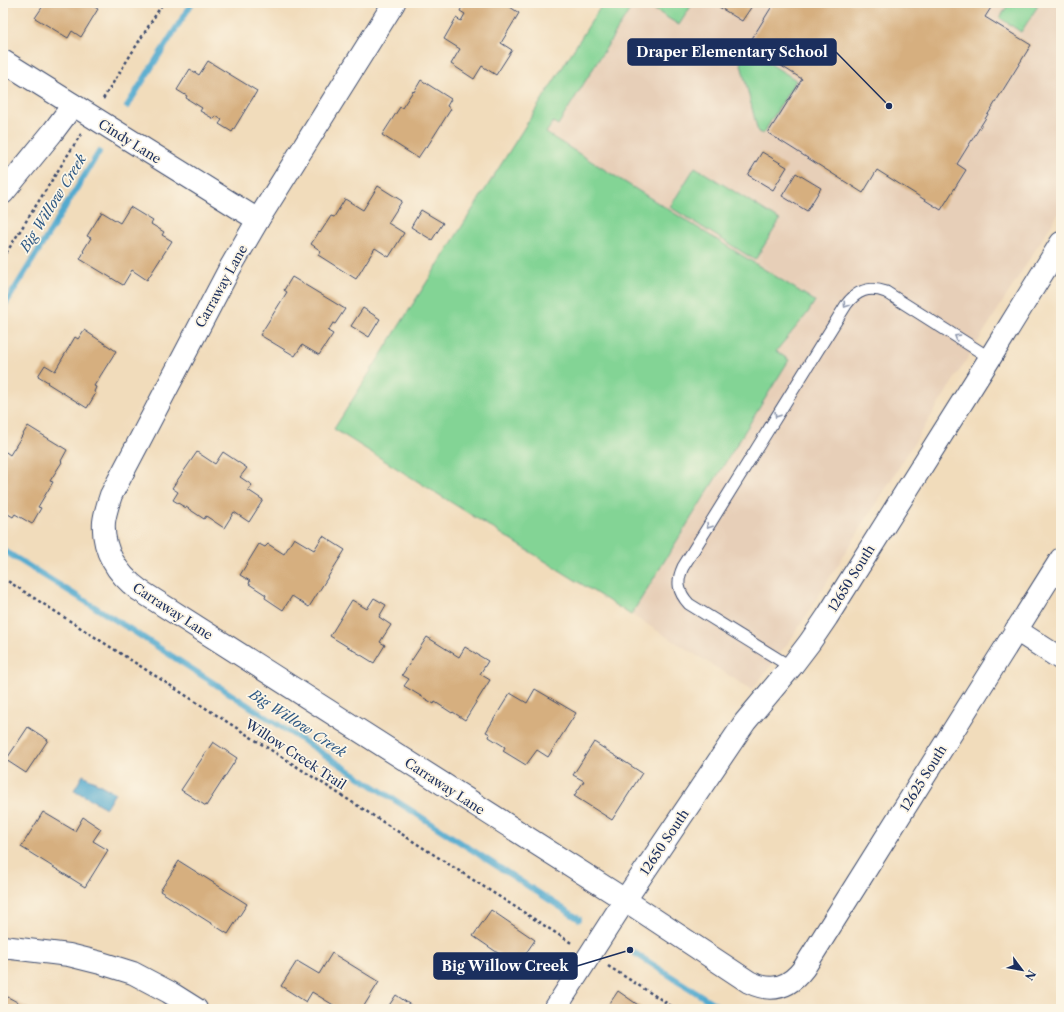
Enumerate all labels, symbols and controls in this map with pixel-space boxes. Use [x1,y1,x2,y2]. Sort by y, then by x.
callout: Draper Elementary School [628,39,836,65]
text: Draper Elementary School [636,43,828,61]
street label: Cindy Lane [96,115,164,167]
water label: Big Willow Creek [15,150,91,256]
street label: Carraway Lane [192,242,250,330]
one-way arrow [844,301,851,308]
one-way arrow [954,334,961,342]
one-way arrow [775,411,782,418]
one-way arrow [706,522,713,529]
street label: 12650 South [824,542,878,614]
street label: Carraway Lane [130,579,216,643]
water label: Big Willow Creek [245,684,350,761]
street label: Willow Creek Trail [242,715,349,793]
street label: 12625 South [896,742,950,814]
street label: Carraway Lane [402,754,488,818]
street label: 12650 South [636,806,692,878]
north arrow [1002,950,1042,990]
callout: Big Willow Creek [434,953,577,979]
text: Big Willow Creek [442,957,569,975]
text: N [1022,968,1039,983]

